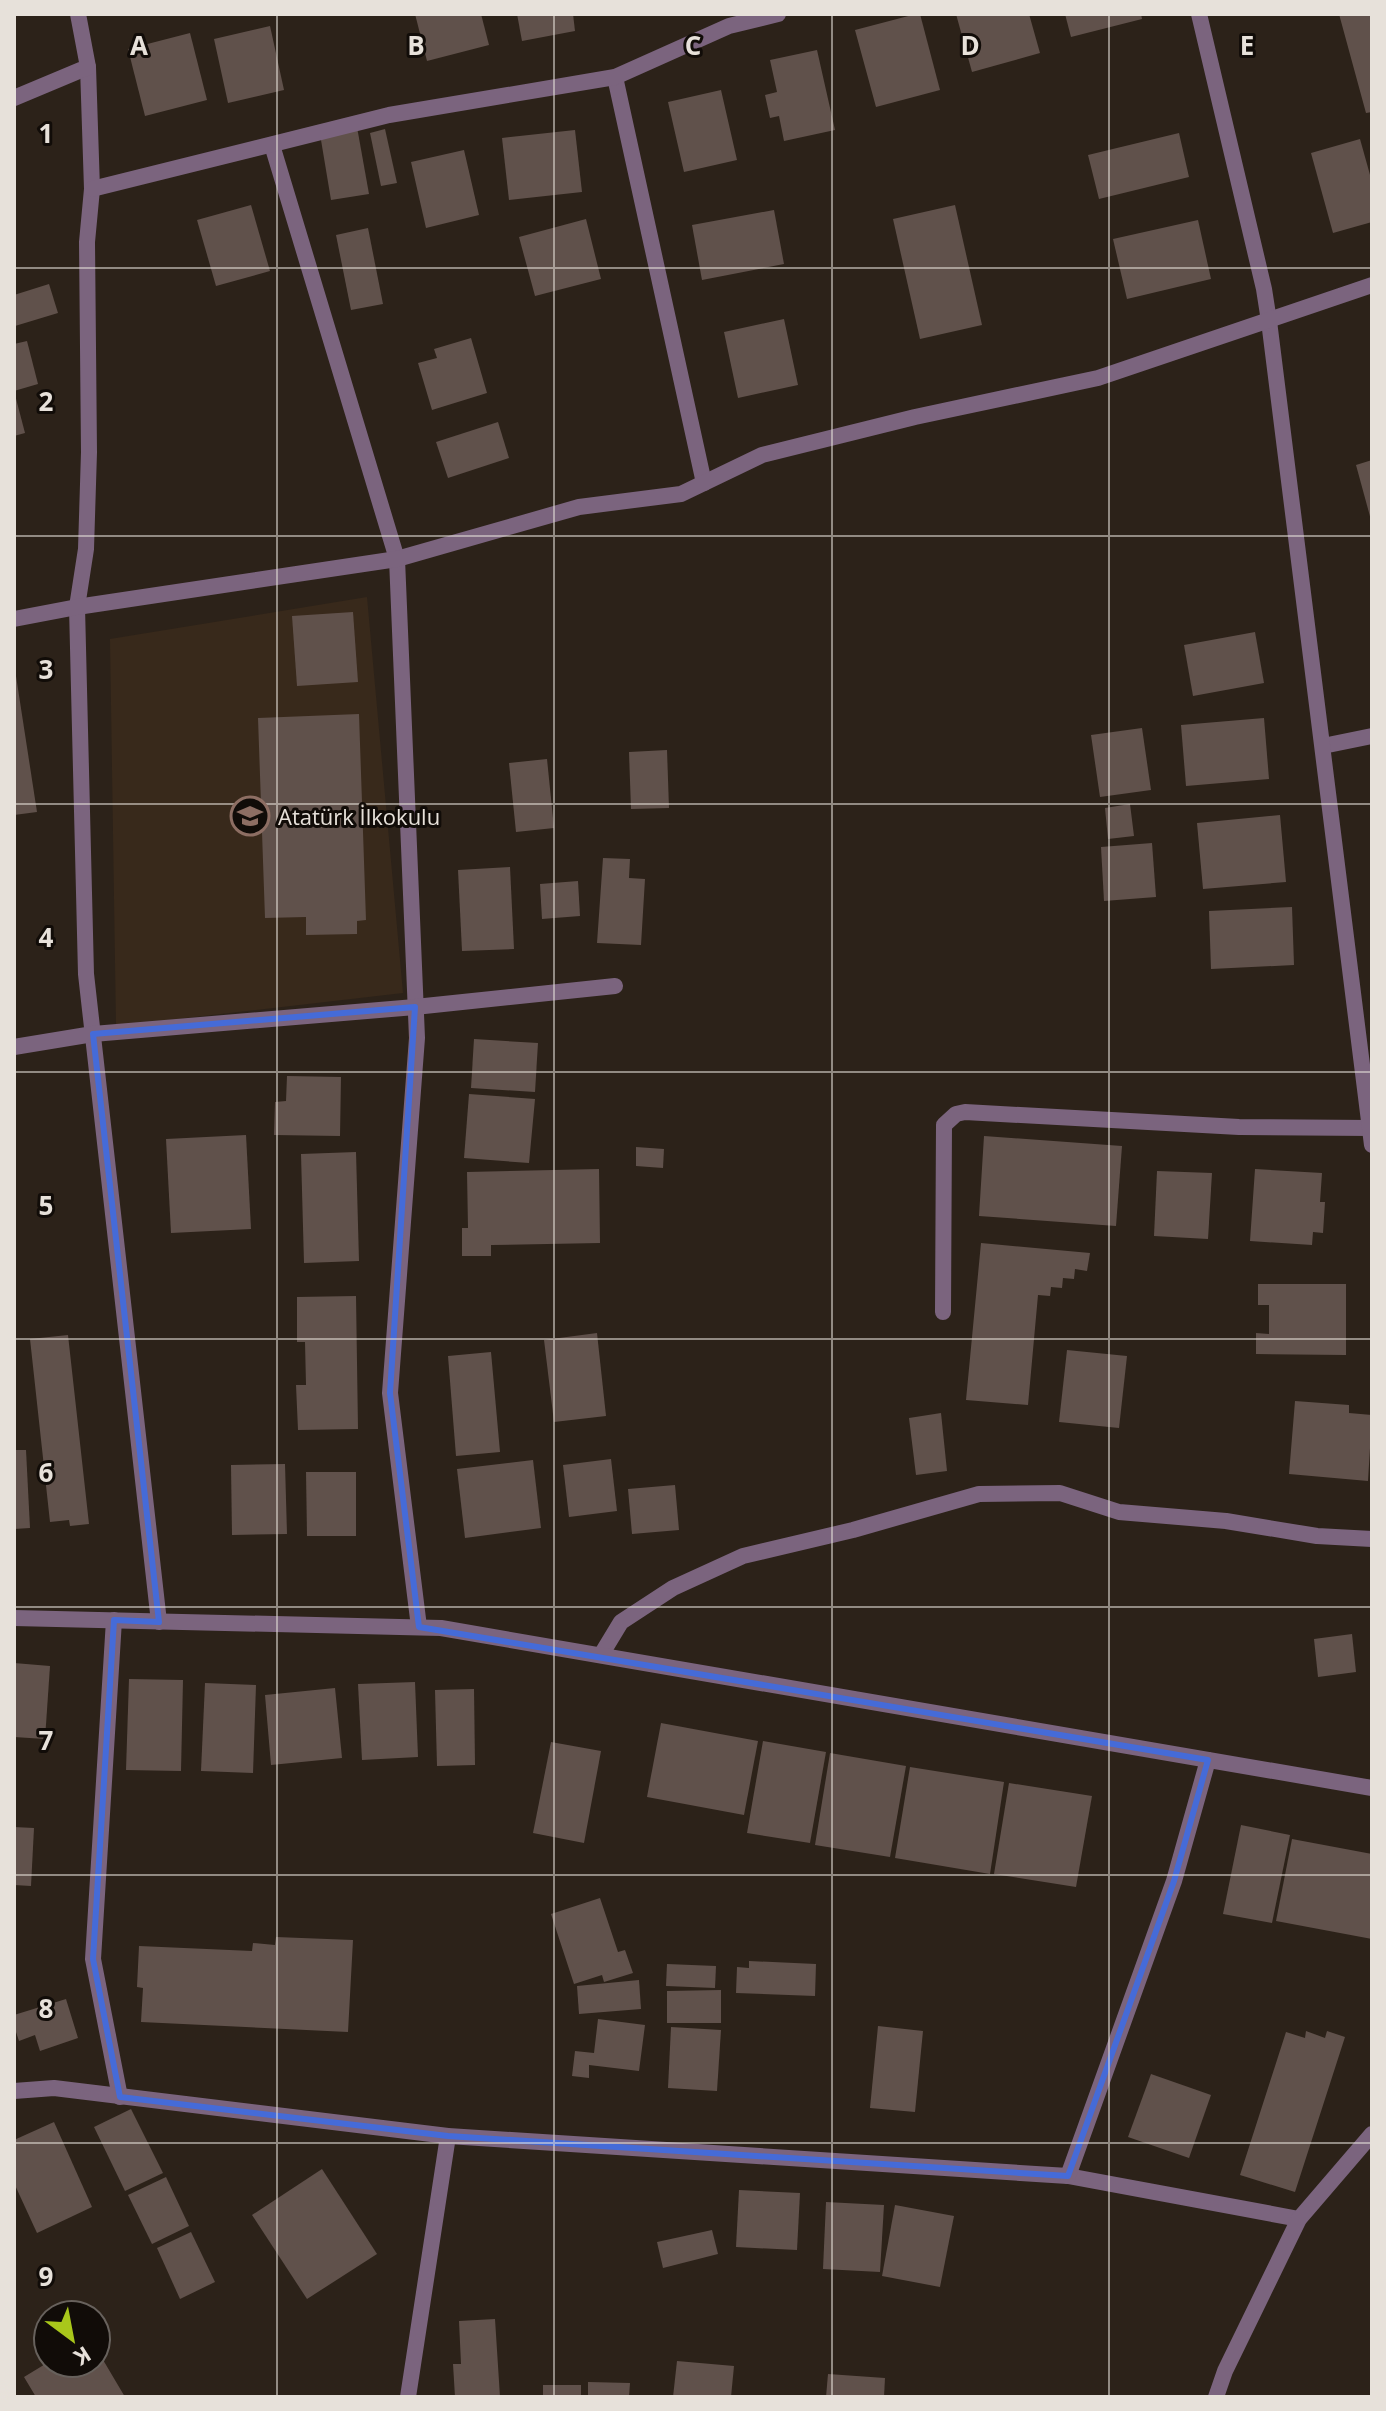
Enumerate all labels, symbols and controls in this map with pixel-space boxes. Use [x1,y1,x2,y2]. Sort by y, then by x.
text: A [130,27,148,63]
text: B [407,27,425,63]
text: C [685,27,701,63]
text: D [960,27,980,63]
text: E [1240,27,1254,63]
text: 1 [39,115,53,151]
text: 2 [39,383,54,419]
text: 3 [39,651,53,687]
school or university icon: Atatürk İlkokulu [229,795,271,837]
place label: Atatürk İlkokulu [278,801,440,831]
text: 4 [39,919,54,955]
text: 5 [39,1187,53,1223]
text: 6 [39,1454,54,1490]
text: 7 [39,1722,54,1758]
text: 8 [39,1990,53,2026]
text: 9 [39,2258,53,2294]
north arrow [32,2299,112,2379]
text: K [69,2340,97,2374]

